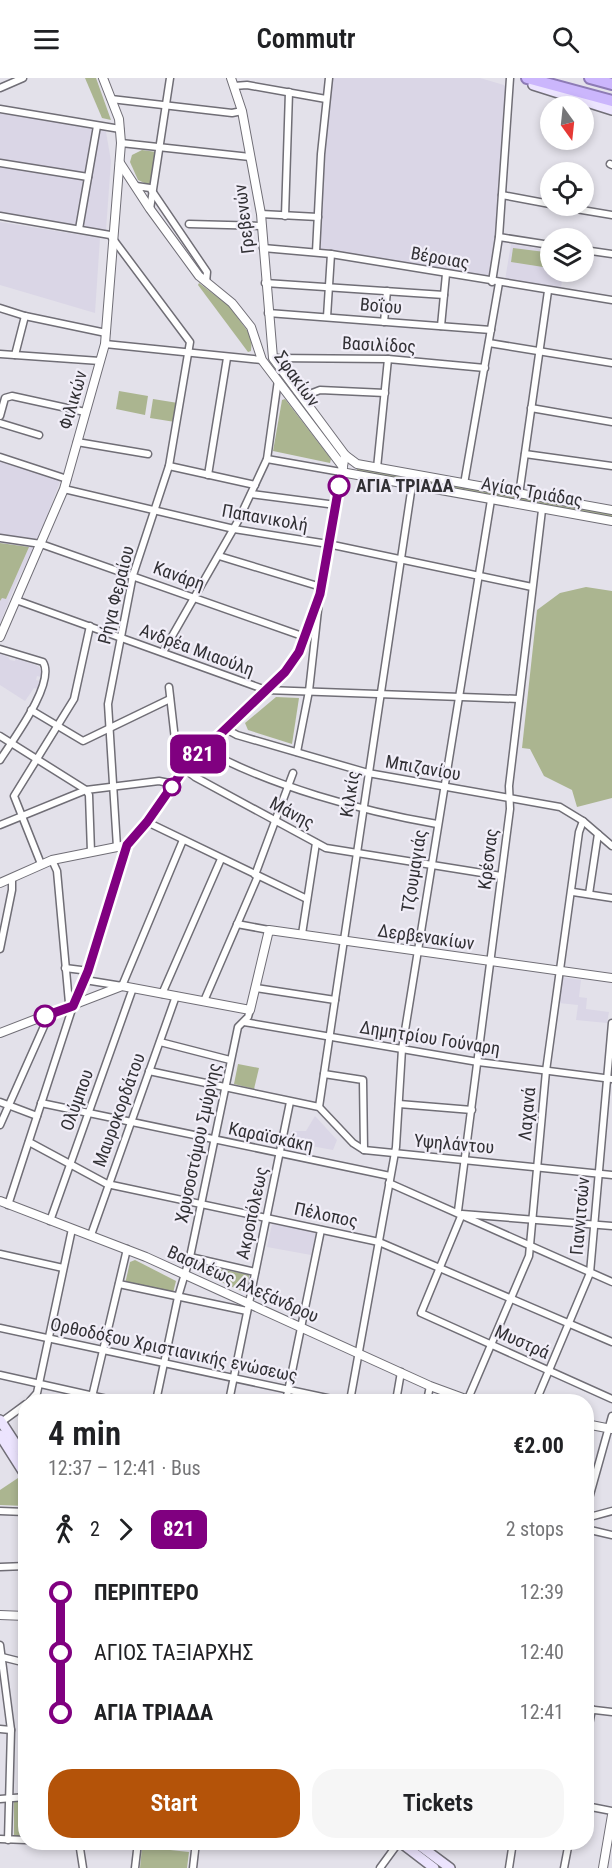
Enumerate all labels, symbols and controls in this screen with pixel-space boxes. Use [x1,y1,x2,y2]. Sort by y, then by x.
icon: menu [30,23,63,56]
text: Commutr [256,23,356,55]
icon: search [549,23,582,56]
north arrow [540,96,594,150]
map controls [540,96,594,282]
button: locate [540,162,594,216]
street label: Γρεβενών [229,183,258,255]
button: layers [540,228,594,282]
street label: Βέροιας [409,242,471,273]
street label: Βοΐου [359,293,403,318]
street label: Βασιλίδος [342,332,416,357]
street label: Σφακίων [270,347,325,411]
street label: Φιλικών [54,368,91,432]
street label: Αγίας Τριάδας [480,472,584,511]
marker: ΑΓΙΑ ΤΡΙΑΔΑ [328,475,350,497]
place label: ΑΓΙΑ ΤΡΙΑΔΑ [356,475,454,496]
street label: Παπανικολή [220,500,310,535]
street label: Ρήγα Φεραίου [93,544,138,646]
street label: Κανάρη [151,557,208,594]
street label: Ανδρέα Μιαούλη [137,619,257,680]
line badge: 821 [164,734,232,774]
text: 821 [182,742,214,766]
street label: Μπιζανίου [384,751,462,784]
street label: Κιλκίς [335,769,364,819]
unlabelled marker [163,778,181,796]
street label: Μάνης [266,792,318,833]
street label: Κρέσνας [473,827,502,891]
street label: Τζουμαγιάς [397,828,430,914]
street label: Δερβενακίων [376,919,476,954]
unlabelled marker [34,1005,56,1027]
street label: Δημητρίου Γούναρη [358,1016,502,1059]
street label: Μαυροκορδάτου [88,1050,149,1170]
street label: Χρυσοστόμου Σμύρνης [170,1061,225,1225]
street label: Ολύμπου [56,1066,97,1133]
street label: Λαχανά [514,1086,539,1142]
street label: Καραϊσκάκη [227,1117,316,1156]
street label: Υψηλάντου [413,1130,495,1157]
street label: Ακροπόλεως [231,1165,272,1261]
street label: Γιαννιτσών [566,1176,593,1256]
street label: Πέλοπος [292,1198,360,1231]
street label: Βασιλέως Αλεξάνδρου [164,1241,322,1326]
street label: Ορθοδόξου Χριστιανικής ενώσεως [48,1313,300,1386]
street label: Μυστρά [492,1320,553,1363]
text: 4 min [48,1414,121,1453]
text: €2.00 [513,1433,564,1458]
text: 12:37 – 12:41 · Bus [48,1456,201,1480]
icon: walk [48,1513,81,1546]
icon: forward [109,1513,142,1546]
text: 2 [90,1517,100,1541]
text: 821 [163,1517,195,1541]
text: 2 stops [506,1517,564,1541]
text: ΠΕΡΙΠΤΕΡΟ [94,1580,199,1605]
text: 12:39 [520,1580,564,1604]
text: ΑΓΙΟΣ ΤΑΞΙΑΡΧΗΣ [94,1640,254,1665]
text: 12:40 [520,1640,564,1664]
text: ΑΓΙΑ ΤΡΙΑΔΑ [94,1700,213,1725]
text: 12:41 [520,1700,564,1724]
button: Start [48,1769,300,1838]
button: Tickets [312,1769,564,1838]

